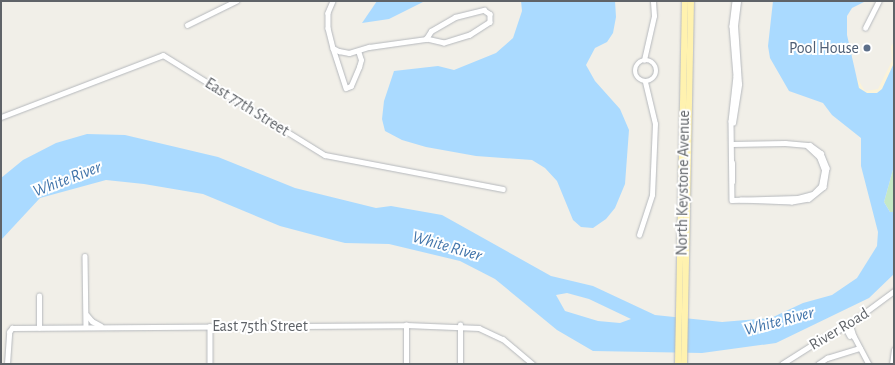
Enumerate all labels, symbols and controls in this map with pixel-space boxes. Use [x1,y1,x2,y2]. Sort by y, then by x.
place label: Pool House [789,38,859,58]
marker: Pool House [862,43,872,53]
street label: East 77th Street [201,74,293,140]
street label: North Keystone Avenue [672,110,694,256]
water label: White River [30,157,104,201]
water label: White River [410,226,484,266]
water label: White River [742,302,816,340]
street label: River Road [806,304,872,354]
street label: East 75th Street [212,316,308,336]

